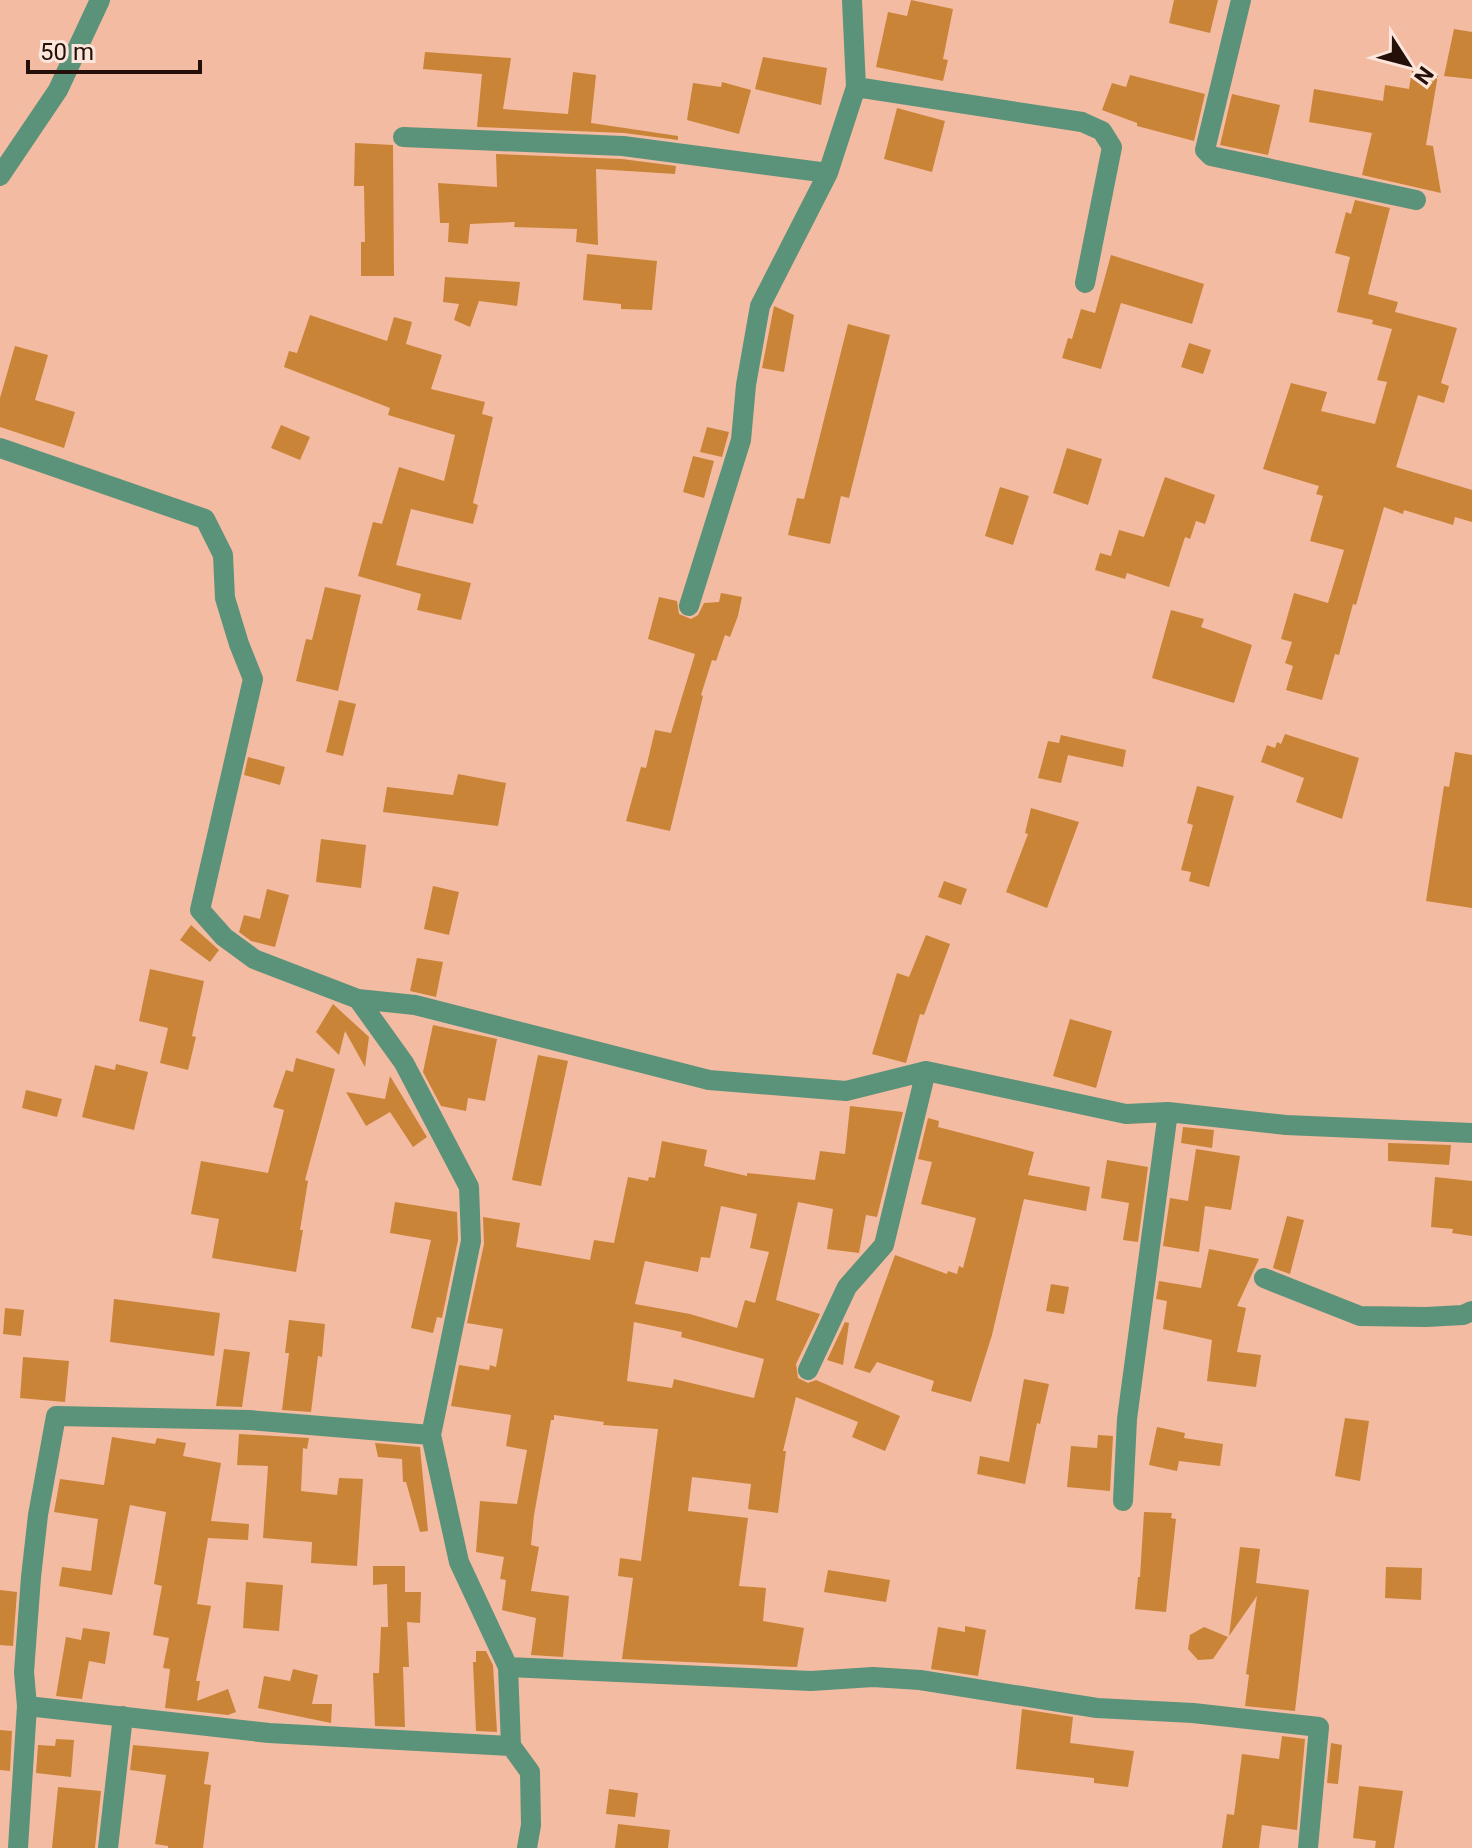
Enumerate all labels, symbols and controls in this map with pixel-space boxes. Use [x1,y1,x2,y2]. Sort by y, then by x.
scale bar [28,24,200,74]
north arrow [1368,24,1448,104]
text: 50 m [40,38,94,66]
text: N [1409,62,1438,89]

